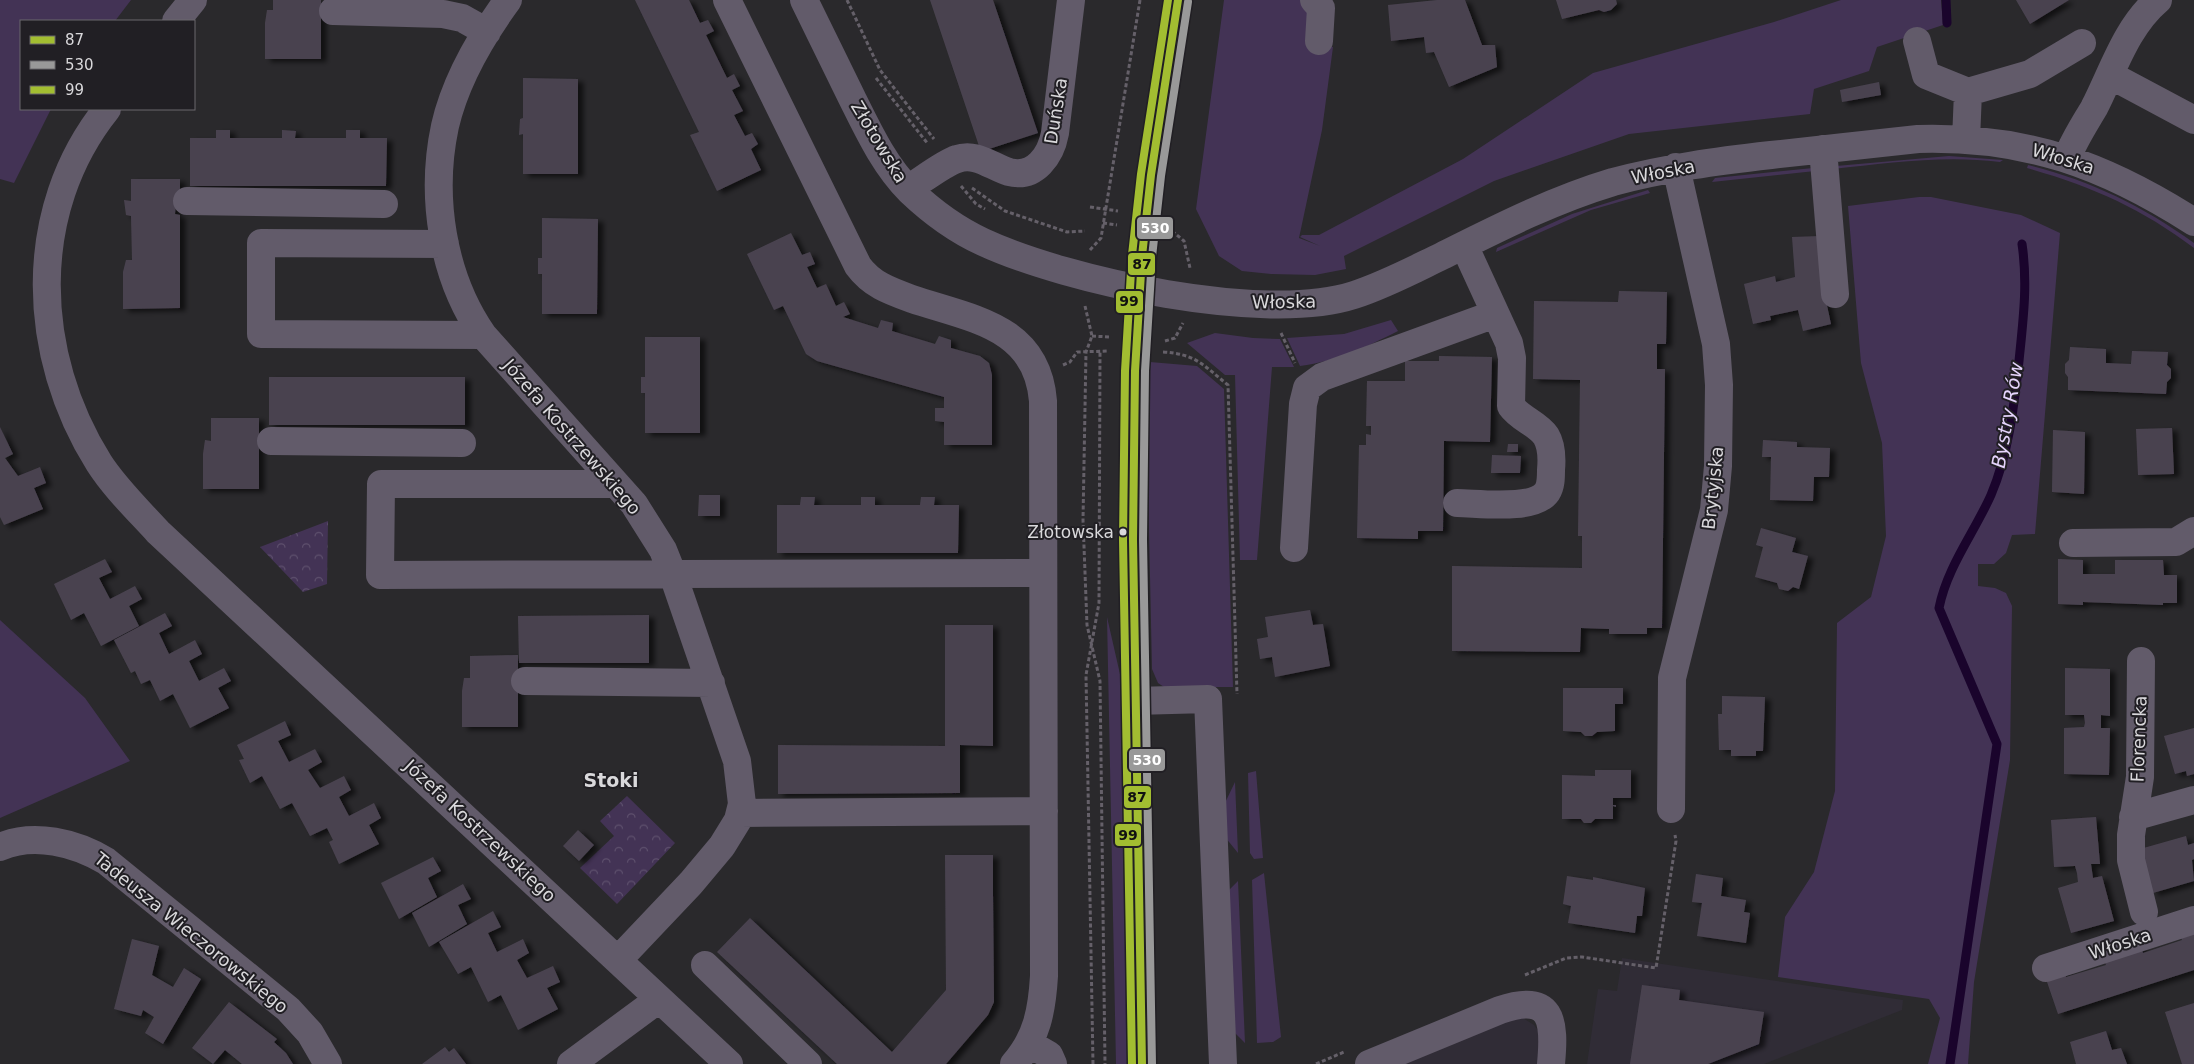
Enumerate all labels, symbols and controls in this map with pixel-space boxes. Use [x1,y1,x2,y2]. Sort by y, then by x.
legend [20,20,195,110]
text: 87 [65,31,84,49]
text: 530 [65,56,94,74]
street label: Duńska [1040,76,1071,146]
text: 99 [65,81,84,99]
street label: Złotowska [847,97,912,186]
street label: Włoska [2029,139,2097,178]
street label: Włoska [1629,155,1697,188]
line badge: 530 [1136,216,1174,240]
text: 530 [1140,220,1170,236]
line badge: 87 [1127,252,1156,276]
text: 87 [1132,256,1152,272]
line badge: 99 [1115,290,1144,314]
street label: Włoska [1252,290,1316,313]
text: 99 [1119,293,1139,309]
street label: Józefa Kostrzewskiego [498,354,646,519]
water label: Bystry Rów [1987,360,2027,470]
street label: Brytyjska [1698,445,1727,531]
place label: Złotowska [1027,522,1114,542]
marker: Złotowska [1118,527,1128,537]
street label: Florencka [2126,695,2151,783]
line badge: 530 [1128,748,1166,772]
text: 530 [1132,752,1162,768]
street label: Józefa Kostrzewskiego [400,754,560,906]
district label: Stoki [584,769,638,791]
line badge: 87 [1123,785,1152,809]
text: 87 [1127,789,1147,805]
line badge: 99 [1114,823,1142,847]
text: 99 [1118,827,1138,843]
street label: Tadeusza Wieczorowskiego [89,847,293,1017]
street label: Włoska [2086,924,2154,963]

